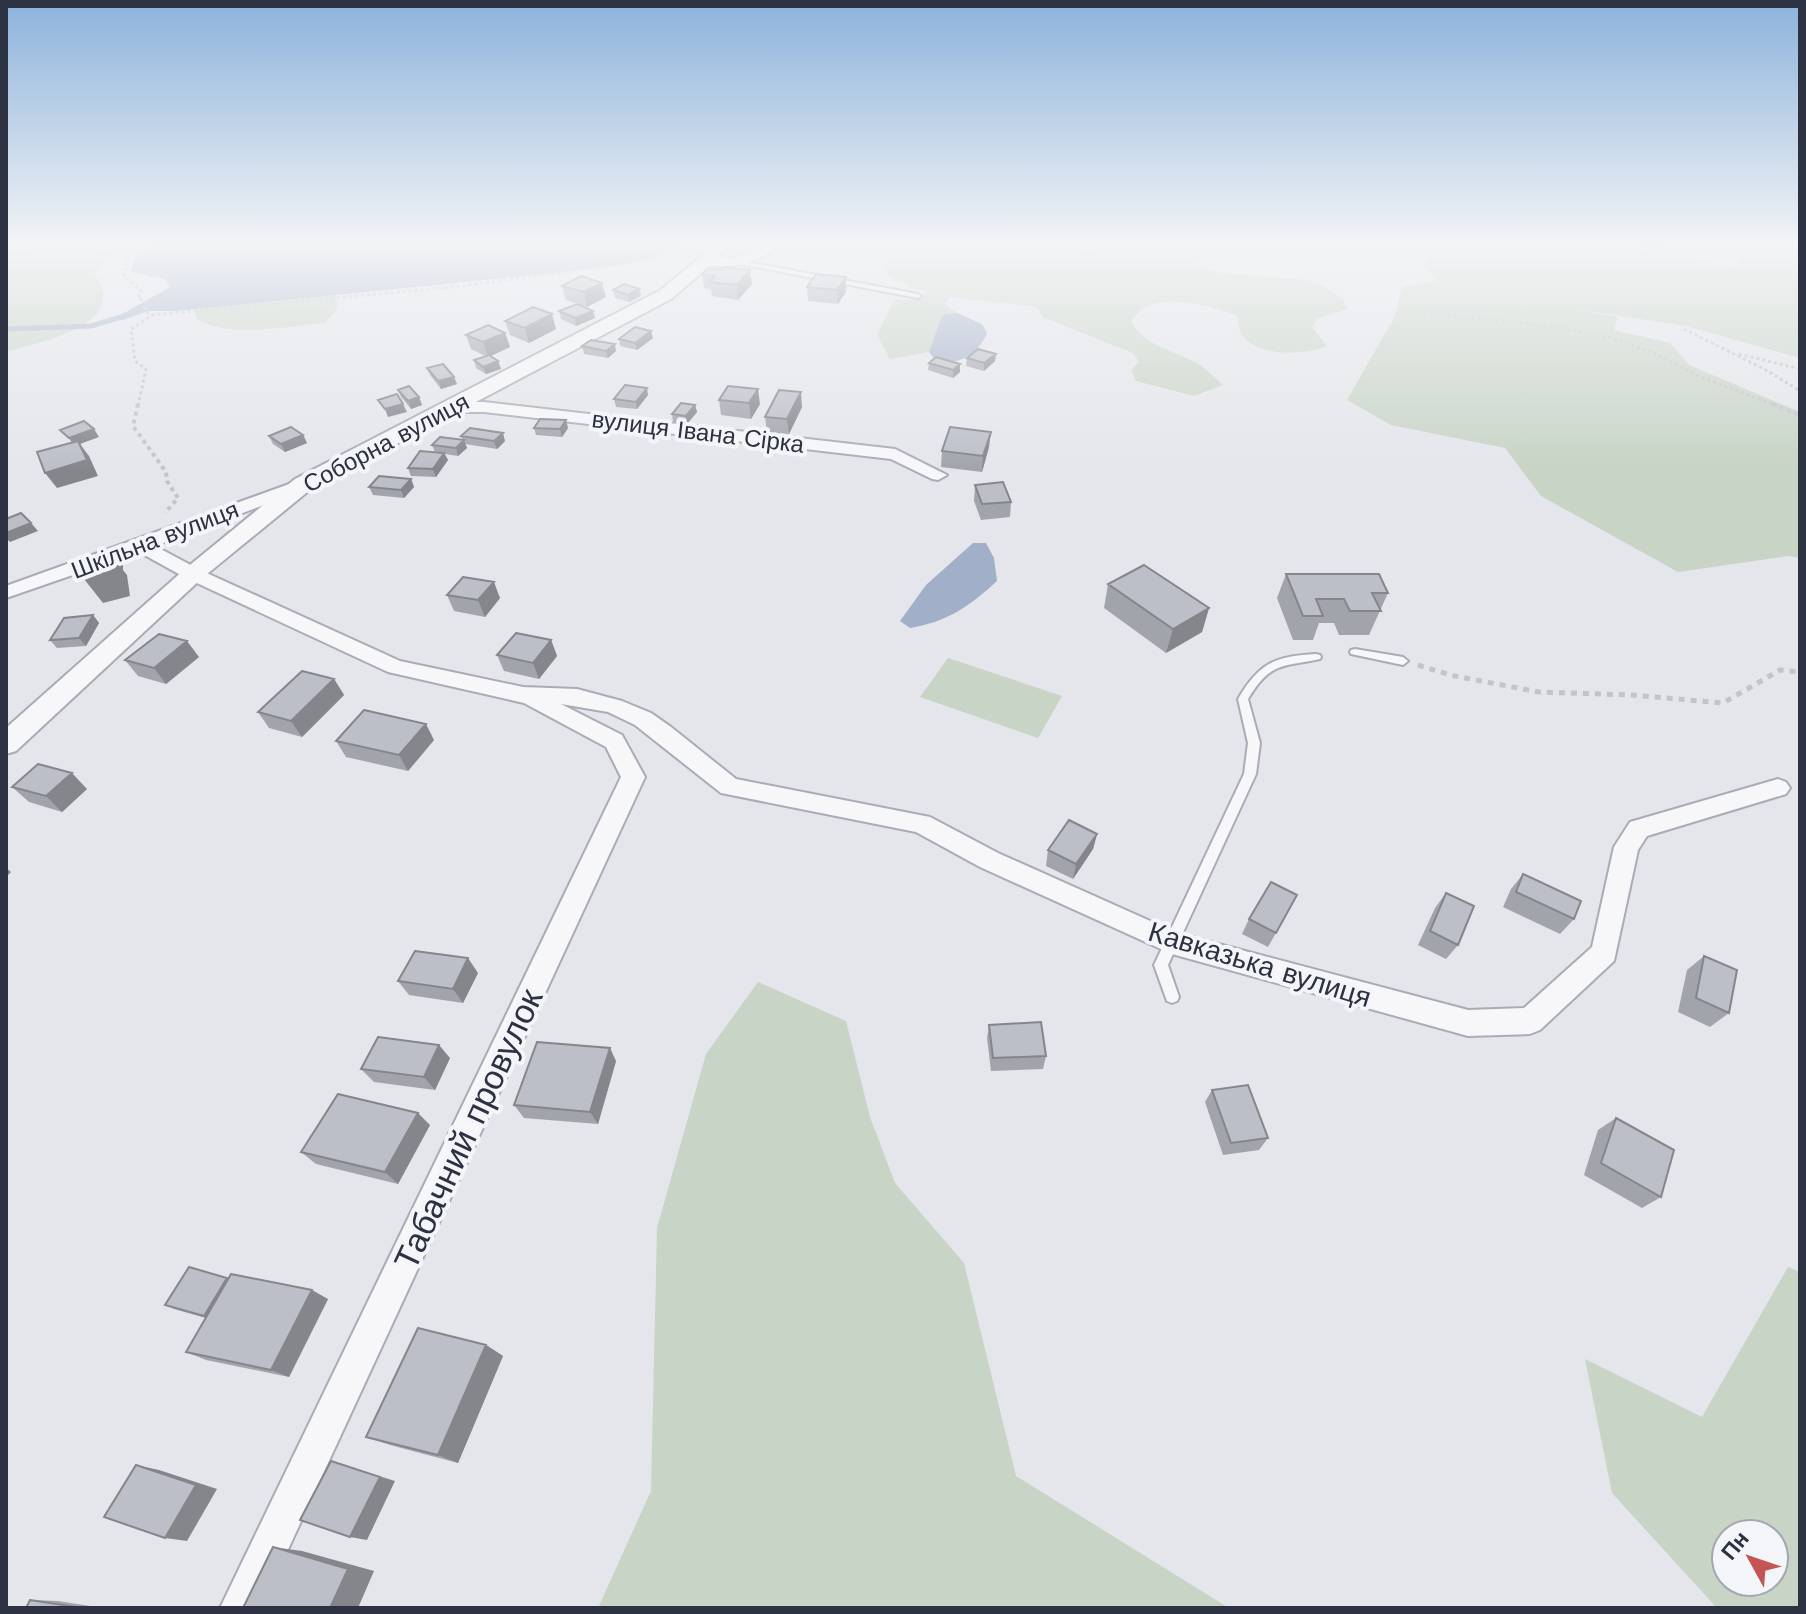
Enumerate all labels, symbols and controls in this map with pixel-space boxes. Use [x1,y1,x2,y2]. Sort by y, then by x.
street label: Соборна вулиця [298,388,474,498]
street label: вулиця Івана Сірка [590,405,806,459]
street label: Шкільна вулиця [67,495,243,585]
street label: Кавказька вулиця [1145,915,1375,1014]
street label: Табачний провулок [385,981,551,1276]
north arrow [1710,1518,1790,1598]
text: Пн [1716,1526,1754,1565]

